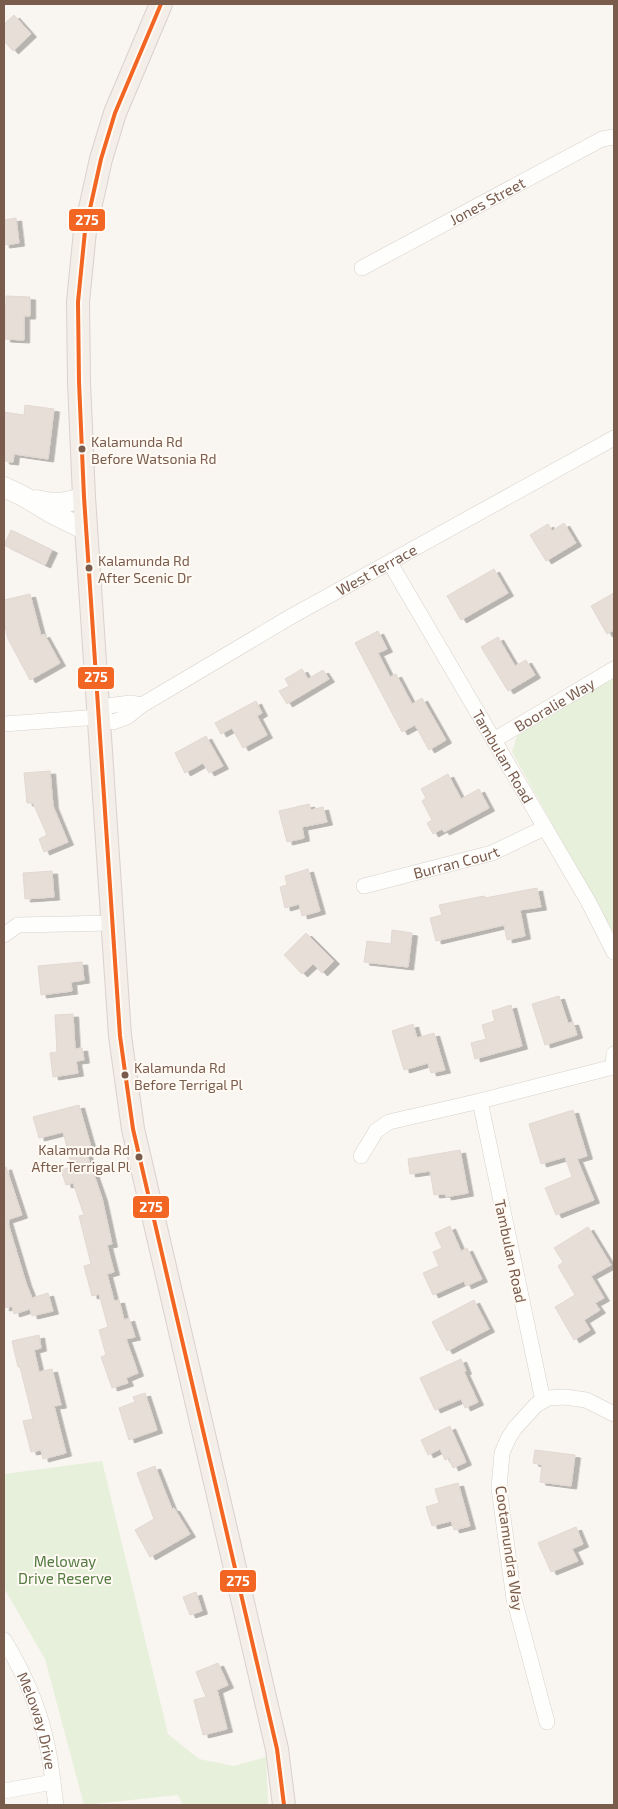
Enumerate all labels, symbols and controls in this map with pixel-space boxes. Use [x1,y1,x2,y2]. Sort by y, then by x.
street label: Jones Street [446,173,528,228]
line badge: 275 [68,208,106,232]
text: 275 [75,211,99,228]
place label: Kalamunda Rd Before Watsonia Rd [91,433,217,467]
marker: Kalamunda Rd Before Watsonia Rd [77,444,87,454]
street label: West Terrace [333,540,420,599]
place label: Kalamunda Rd After Scenic Dr [98,552,192,586]
marker: Kalamunda Rd After Scenic Dr [84,563,94,573]
line badge: 275 [77,666,115,690]
text: 275 [84,668,108,685]
street label: Booralie Way [511,674,598,735]
street label: Tambulan Road [469,706,538,806]
street label: Burran Court [411,842,502,882]
place label: Kalamunda Rd Before Terrigal Pl [134,1059,244,1093]
marker: Kalamunda Rd Before Terrigal Pl [120,1070,130,1080]
place label: Kalamunda Rd After Terrigal Pl [32,1141,131,1175]
marker: Kalamunda Rd After Terrigal Pl [134,1152,144,1162]
line badge: 275 [132,1195,170,1219]
text: 275 [139,1198,163,1215]
street label: Tambulan Road [491,1198,531,1304]
street label: Cootamundra Way [492,1484,528,1612]
park label: Meloway Drive Reserve [18,1552,112,1587]
line badge: 275 [219,1569,257,1593]
text: 275 [226,1572,250,1589]
street label: Meloway Drive [14,1669,60,1771]

